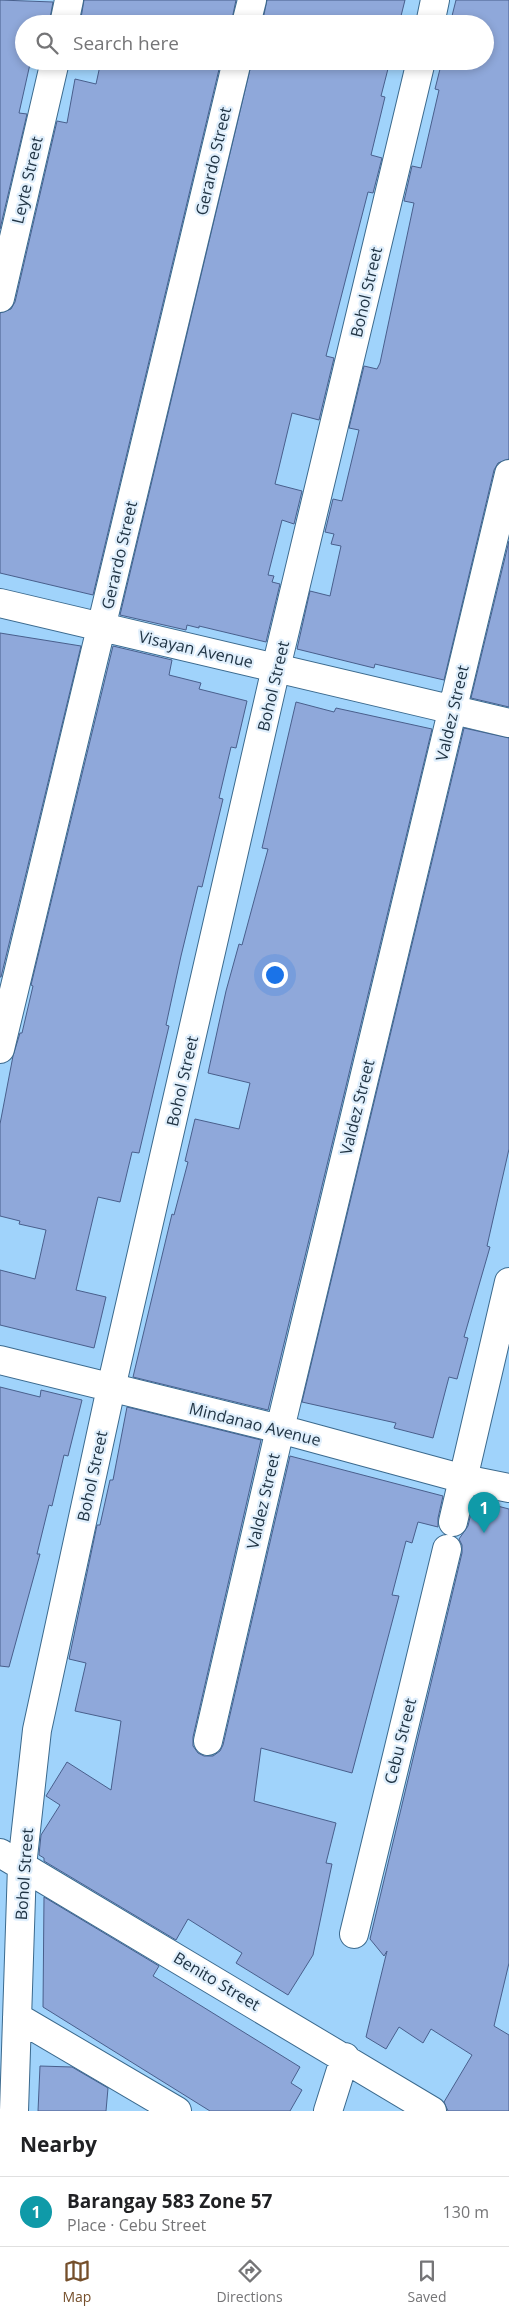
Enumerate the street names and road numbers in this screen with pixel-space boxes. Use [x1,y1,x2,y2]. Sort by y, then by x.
street label: Gerardo Street [190,104,236,217]
street label: Leyte Street [6,134,48,226]
street label: Bohol Street [345,244,387,339]
street label: Gerardo Street [96,498,142,611]
street label: Visayan Avenue [137,625,255,673]
street label: Bohol Street [252,638,294,733]
street label: Valdez Street [430,663,474,763]
street label: Bohol Street [161,1033,203,1128]
street label: Valdez Street [335,1057,380,1157]
street label: Mindanao Avenue [187,1397,323,1451]
street label: Bohol Street [72,1428,112,1523]
street label: Valdez Street [241,1451,285,1551]
street label: Cebu Street [379,1696,421,1786]
street label: Bohol Street [10,1827,38,1921]
street label: Benito Street [170,1947,265,2016]

